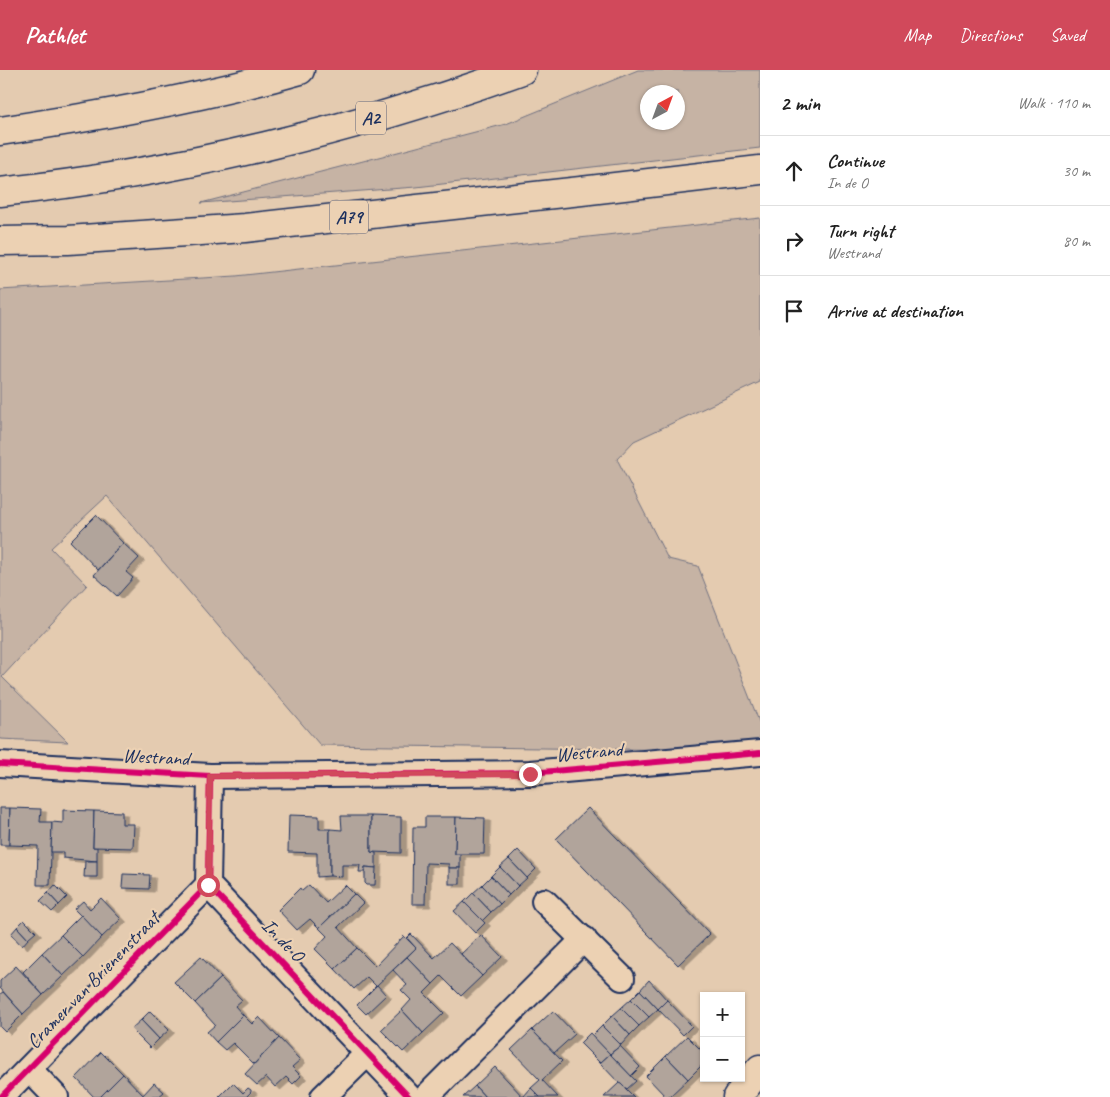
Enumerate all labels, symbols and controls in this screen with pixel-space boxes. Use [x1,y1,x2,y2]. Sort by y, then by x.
text: Pathlet [25,20,85,50]
text: Map [904,24,931,46]
text: Directions [959,24,1022,46]
text: Saved [1050,24,1085,46]
north arrow [640,85,685,130]
text: 2 min [780,90,820,116]
text: Walk · 110 m [1018,93,1090,113]
road number: A2 [356,102,386,134]
text: Continue [827,149,884,173]
icon: ahead [780,157,808,185]
text: 30 m [1063,161,1090,181]
text: In de O [827,173,868,193]
road number: A79 [330,200,368,233]
text: Turn right [827,219,894,243]
icon: right [780,227,808,255]
text: 80 m [1063,231,1090,251]
text: Westrand [827,243,880,263]
icon: arrive [780,297,808,325]
text: Arrive at destination [827,299,963,323]
street label: Westrand [555,736,626,767]
street label: Westrand [122,743,193,771]
route end [519,763,542,786]
route start [197,874,220,897]
street label: Cramer van Brienenstraat [21,904,167,1054]
street label: In de O [256,913,311,968]
map controls [700,992,745,1082]
button: + [700,992,745,1037]
button: − [700,1037,745,1082]

